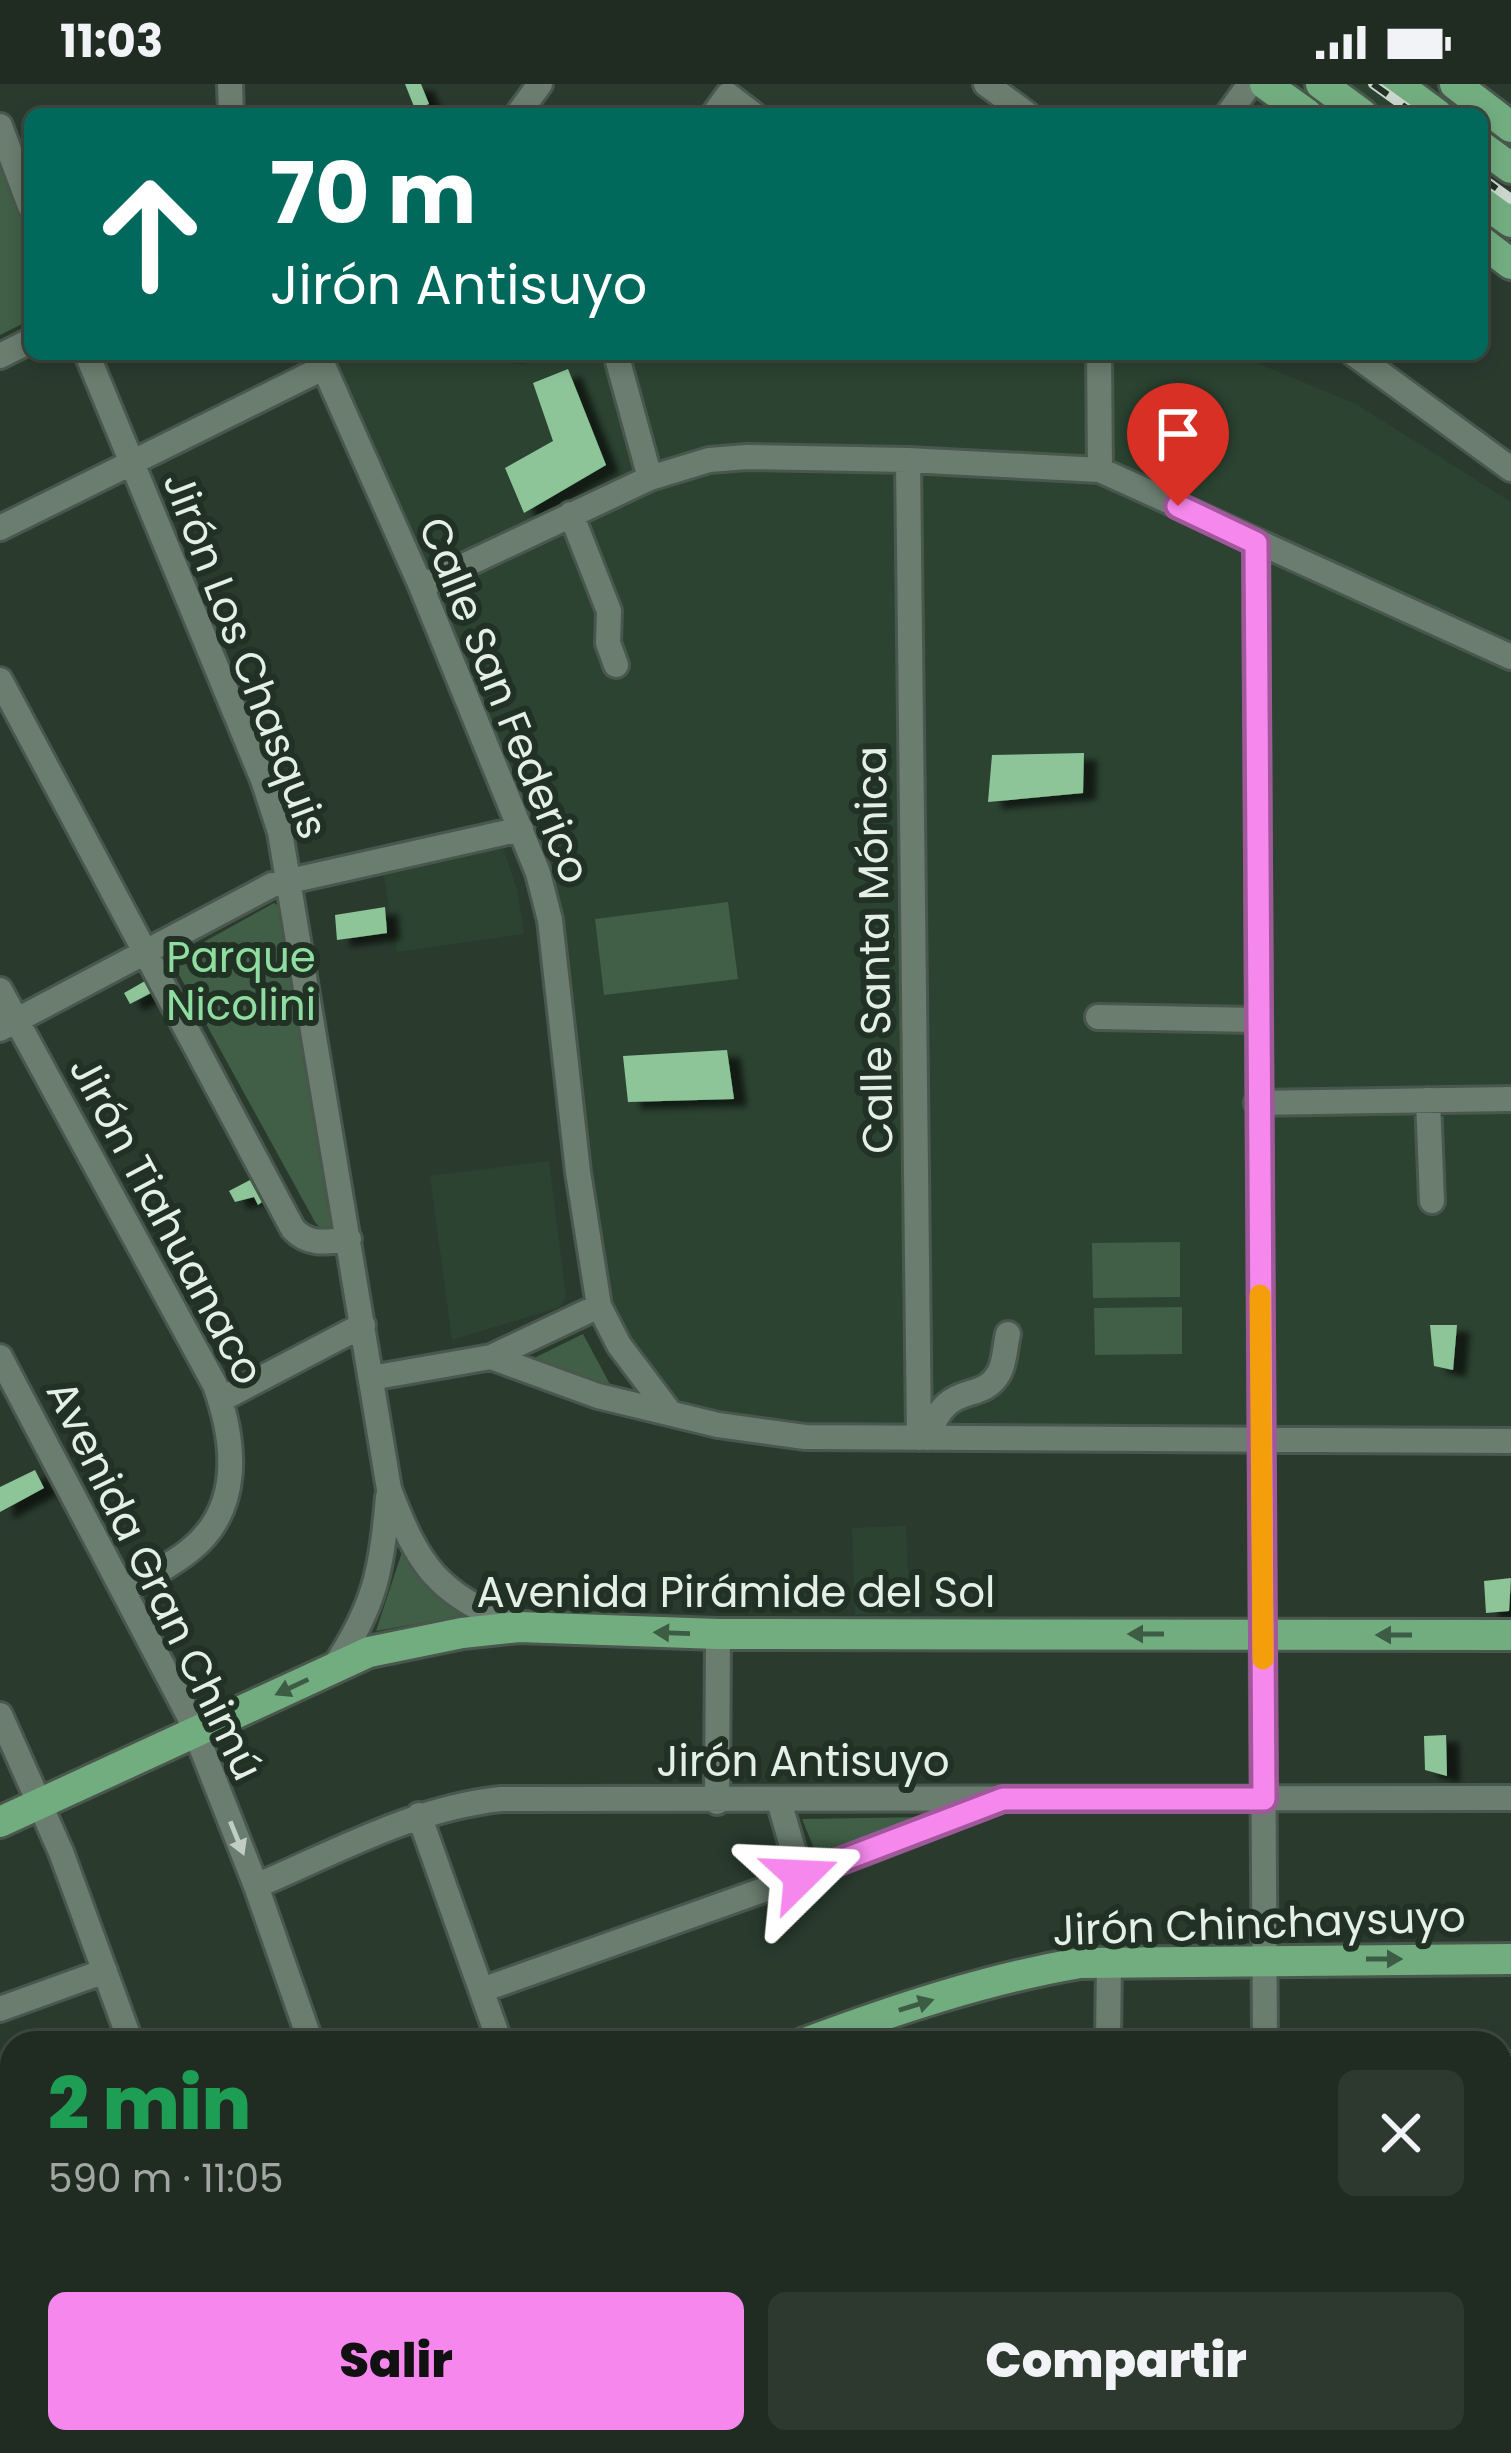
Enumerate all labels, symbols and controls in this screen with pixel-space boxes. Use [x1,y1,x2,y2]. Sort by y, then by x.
text: 11:03 [60,10,163,73]
text: 70 m [270,135,476,252]
icon: ahead [72,156,228,312]
text: Jirón Antisuyo [270,247,647,323]
pin [1127,383,1229,506]
icon: arrive [1145,401,1211,467]
street label: Jirón Los Chasquis [148,463,343,847]
street label: Calle San Federico [404,508,605,892]
street label: Calle Santa Mónica [841,746,908,1154]
park label: Parque Nicolini [166,928,316,1035]
street label: Jirón Tiahuanaco [55,1045,278,1395]
street label: Avenida Gran Chimú [32,1371,277,1790]
street label: Avenida Pirámide del Sol [477,1563,995,1622]
one-way arrow [652,1623,690,1642]
one-way arrow [1126,1624,1164,1644]
one-way arrow [1374,1625,1412,1645]
one-way arrow [274,1677,309,1697]
street label: Jirón Antisuyo [656,1732,950,1791]
position arrow [738,1813,864,1939]
one-way arrow [229,1820,248,1856]
street label: Jirón Chinchaysuyo [1051,1887,1467,1960]
one-way arrow [1366,1949,1404,1969]
one-way arrow [898,1995,934,2013]
text: 2 min [48,2053,251,2154]
button: close [1338,2070,1464,2196]
text: 590 m · 11:05 [48,2151,283,2206]
button: Salir [48,2292,744,2430]
button: Compartir [768,2292,1464,2430]

